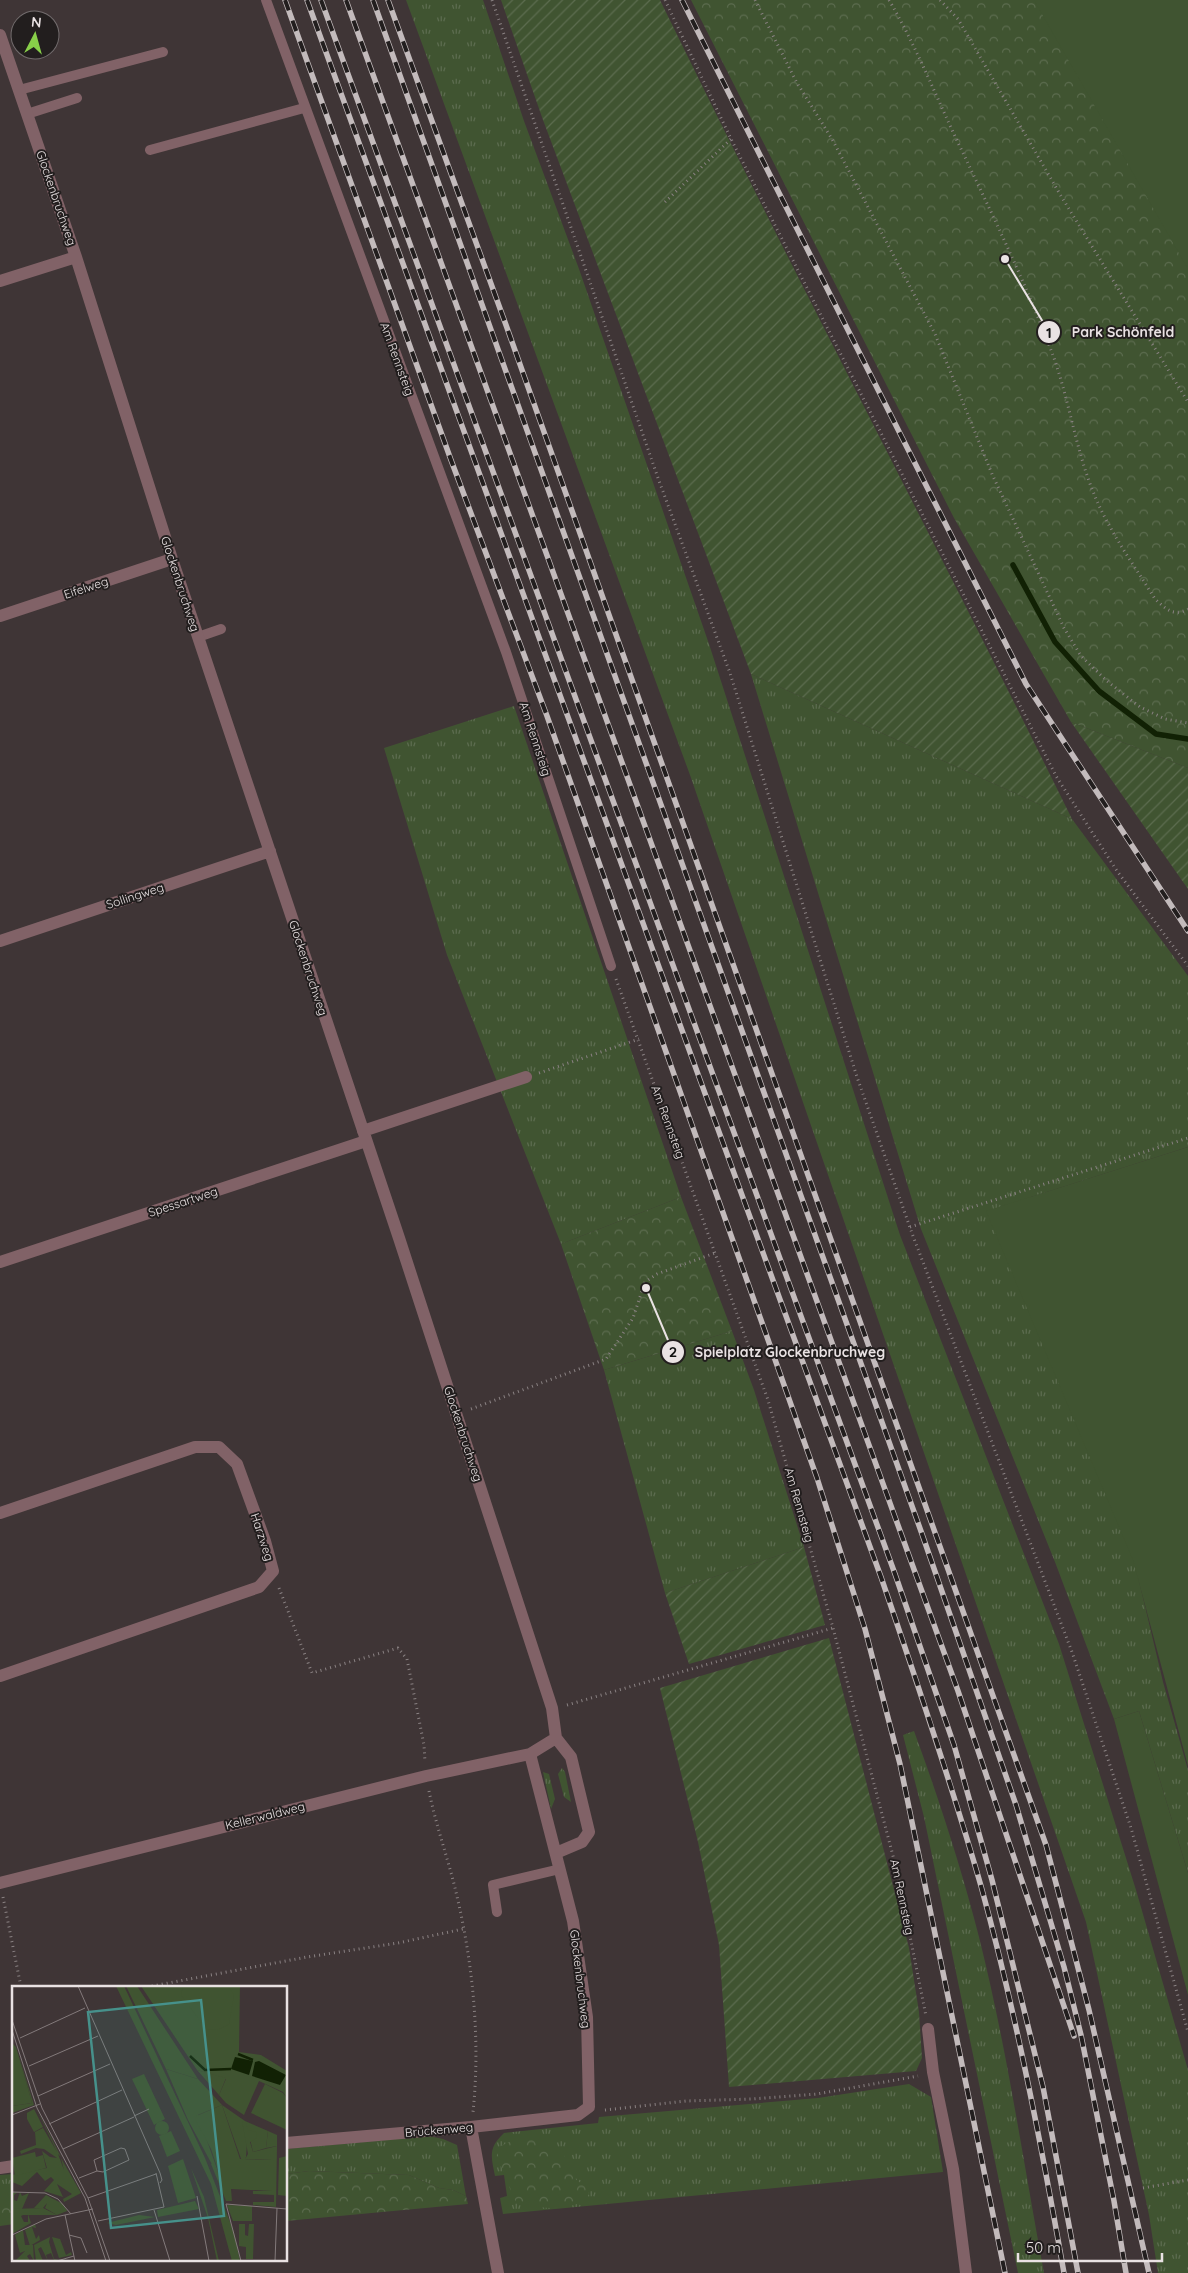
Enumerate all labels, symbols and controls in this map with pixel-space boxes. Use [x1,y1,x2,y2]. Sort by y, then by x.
north arrow [10,10,60,60]
text: N [30,13,42,32]
street label: Glockenbruchweg [33,148,80,247]
callout: Park Schönfeld [1036,318,1184,347]
street label: Am Rennsteig [377,320,418,398]
text: 1 [1046,323,1052,342]
text: Park Schönfeld [1072,323,1174,341]
street label: Glockenbruchweg [158,534,203,633]
street label: Eifelweg [62,573,110,602]
street label: Am Rennsteig [516,700,555,778]
street label: Sollingweg [104,879,166,912]
street label: Glockenbruchweg [286,918,331,1017]
street label: Am Rennsteig [648,1083,689,1161]
street label: Spessartweg [146,1183,219,1220]
callout: Spielplatz Glockenbruchweg [660,1337,895,1366]
text: 2 [669,1342,677,1361]
text: Spielplatz Glockenbruchweg [695,1343,885,1361]
street label: Glockenbruchweg [441,1384,486,1483]
street label: Am Rennsteig [782,1466,817,1544]
street label: Harzweg [248,1511,277,1563]
street label: Kellerwaldweg [224,1798,306,1833]
street label: Am Rennsteig [887,1858,918,1936]
street label: Glockenbruchweg [567,1929,594,2029]
inset map [12,1986,288,2260]
street label: Brückenweg [404,2119,474,2140]
scale bar [1018,2230,1162,2262]
text: 50 m [1026,2238,1061,2257]

